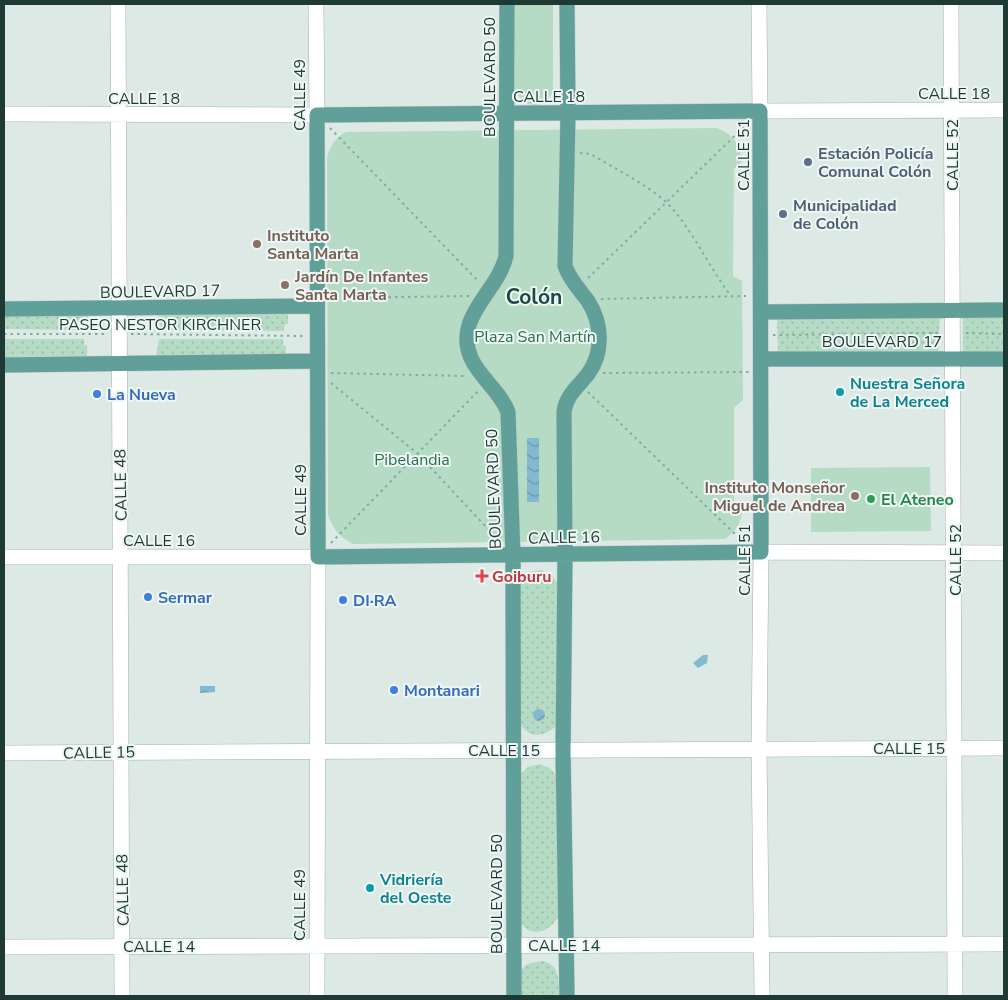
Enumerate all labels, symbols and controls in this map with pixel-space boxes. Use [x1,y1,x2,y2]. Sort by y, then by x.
street label: BOULEVARD 50 [479,17,501,137]
street label: CALLE 49 [289,59,311,131]
street label: CALLE 18 [918,83,990,105]
street label: CALLE 18 [513,86,585,108]
street label: CALLE 18 [108,88,180,110]
street label: CALLE 51 [733,119,755,191]
street label: CALLE 52 [942,119,964,191]
place label: Estación Policía Comunal Colón [818,143,933,183]
marker: Estación Policía Comunal Colón [802,156,814,168]
place label: Municipalidad de Colón [793,195,897,235]
marker: Municipalidad de Colón [777,208,789,220]
place label: Instituto Santa Marta [267,225,359,265]
marker: Instituto Santa Marta [251,238,263,250]
place label: Jardín De Infantes Santa Marta [294,266,429,306]
marker: Jardín De Infantes Santa Marta [279,279,291,291]
street label: BOULEVARD 17 [100,280,220,304]
district label: Colón [506,283,562,311]
street label: PASEO NESTOR KIRCHNER [59,314,261,336]
park label: Plaza San Martín [474,326,596,348]
street label: BOULEVARD 17 [822,331,942,353]
place label: Nuestra Señora de La Merced [850,373,965,413]
place label: La Nueva [107,384,176,406]
marker: Nuestra Señora de La Merced [834,386,846,398]
marker: La Nueva [91,388,103,400]
street label: BOULEVARD 50 [481,428,507,549]
street label: CALLE 48 [109,449,133,521]
park label: Pibelandia [374,449,450,471]
street label: CALLE 49 [290,464,312,536]
place label: Instituto Monseñor Miguel de Andrea [704,477,846,517]
place label: El Ateneo [881,489,954,511]
marker: Instituto Monseñor Miguel de Andrea [849,490,861,502]
marker: El Ateneo [865,493,877,505]
street label: CALLE 51 [734,524,756,596]
street label: CALLE 52 [945,524,967,596]
street label: CALLE 16 [528,526,600,550]
street label: CALLE 16 [123,530,195,552]
place label: Goiburu [492,566,551,588]
marker: Goiburu [476,570,488,582]
place label: Sermar [158,587,213,609]
place label: DI·RA [353,590,396,612]
marker: Sermar [142,591,154,603]
marker: DI·RA [337,594,349,606]
place label: Montanari [404,680,480,702]
marker: Montanari [388,684,400,696]
street label: CALLE 15 [873,738,945,760]
street label: CALLE 15 [468,740,540,762]
street label: CALLE 15 [63,741,135,765]
street label: BOULEVARD 50 [486,834,508,954]
street label: CALLE 48 [111,854,135,926]
street label: CALLE 49 [289,869,311,941]
place label: Vidriería del Oeste [379,869,452,909]
marker: Vidriería del Oeste [364,882,376,894]
street label: CALLE 14 [528,935,600,957]
street label: CALLE 14 [123,936,195,958]

